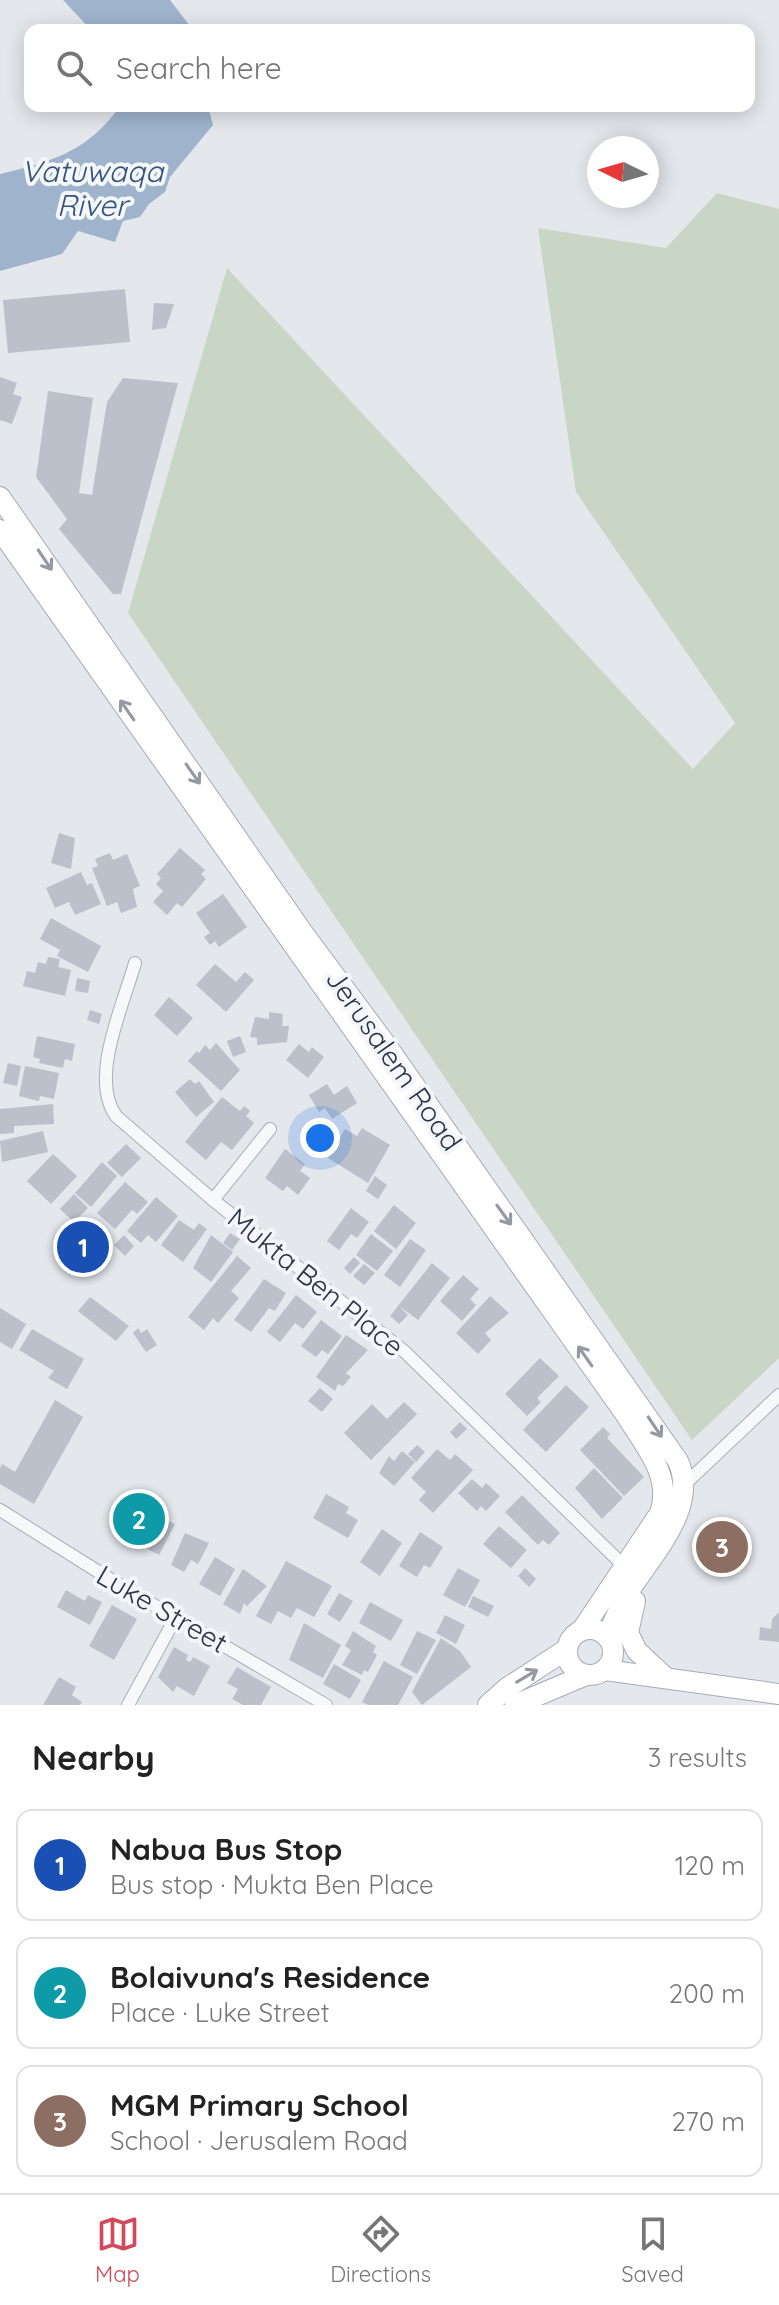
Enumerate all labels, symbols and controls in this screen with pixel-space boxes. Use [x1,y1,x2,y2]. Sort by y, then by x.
search box [24,24,755,112]
icon: search [52,46,96,90]
text: Search here [116,49,282,87]
north arrow [587,136,659,208]
water label: Vatuwaqa River [21,152,165,224]
one-way arrow [37,549,53,571]
one-way arrow [119,699,135,721]
one-way arrow [185,763,201,785]
street label: Jerusalem Road [319,962,470,1157]
your location [300,1118,340,1158]
street label: Mukta Ben Place [221,1200,411,1363]
one-way arrow [496,1204,513,1226]
pin: 1 [57,1217,109,1277]
one-way arrow [577,1346,593,1368]
one-way arrow [647,1416,663,1438]
pin: 2 [113,1489,165,1549]
pin: 3 [696,1517,748,1577]
street label: Luke Street [91,1557,234,1660]
one-way arrow [515,1668,538,1684]
text: Nearby [32,1736,155,1779]
text: 3 results [648,1741,747,1774]
text: Nabua Bus Stop [110,1830,342,1868]
text: 1 [55,1849,65,1882]
text: 120 m [675,1849,745,1882]
text: Bus stop · Mukta Ben Place [110,1868,434,1901]
text: Bolaivuna's Residence [110,1958,430,1996]
text: 2 [53,1977,67,2010]
text: 200 m [669,1977,745,2010]
text: Place · Luke Street [110,1996,329,2029]
text: MGM Primary School [110,2086,409,2124]
text: 3 [53,2105,67,2138]
text: 270 m [671,2105,745,2138]
text: School · Jerusalem Road [110,2124,408,2157]
tab: Map [95,2212,140,2288]
tab: Directions [330,2212,431,2288]
tab: Saved [621,2212,684,2288]

